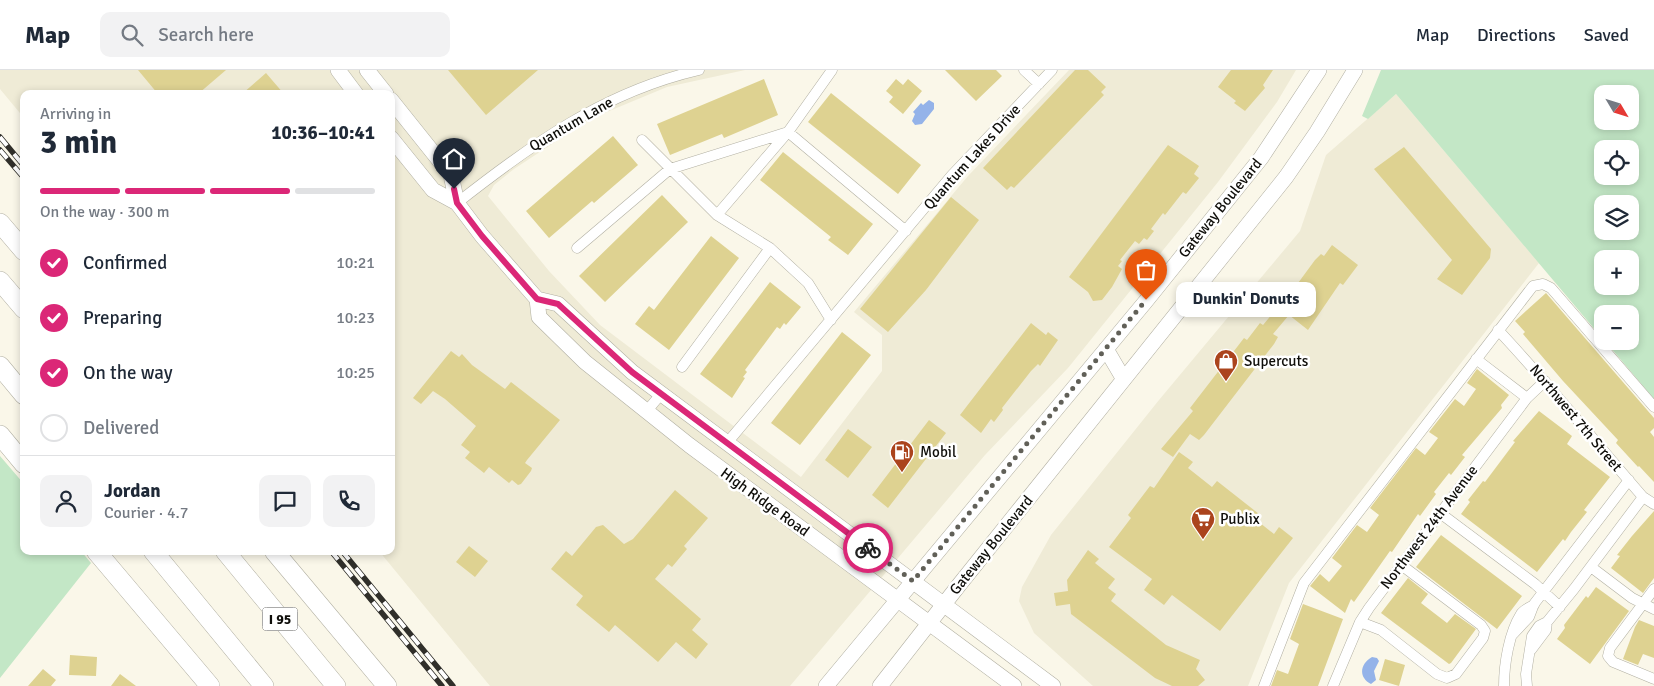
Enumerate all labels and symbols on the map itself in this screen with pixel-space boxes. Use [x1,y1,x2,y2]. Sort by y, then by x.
north arrow [1594,85,1639,130]
street label: Quantum Lane [526,93,616,155]
street label: Quantum Lakes Drive [920,100,1024,214]
pin [433,138,475,189]
street label: Gateway Boulevard [1175,155,1266,261]
pin [1125,249,1167,300]
callout: Dunkin' Donuts [1176,282,1316,318]
shop icon: Supercuts [1213,348,1239,382]
place label: Supercuts [1244,352,1309,370]
street label: Northwest 7th Street [1526,361,1626,475]
fuel station icon: Mobil [889,439,915,473]
place label: Mobil [920,443,956,461]
street label: Northwest 24th Avenue [1377,462,1481,592]
street label: High Ridge Road [717,464,813,540]
street label: Gateway Boulevard [946,492,1037,598]
supermarket icon: Publix [1190,506,1216,540]
place label: Publix [1220,510,1260,528]
courier [843,523,893,573]
road number: I 95 [262,608,298,630]

